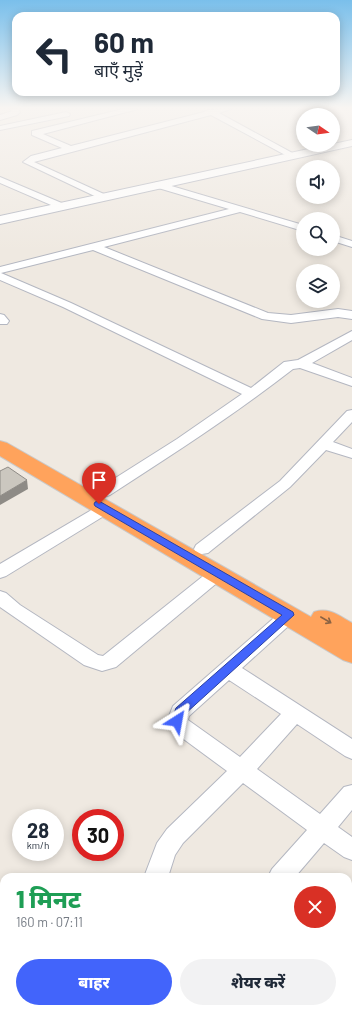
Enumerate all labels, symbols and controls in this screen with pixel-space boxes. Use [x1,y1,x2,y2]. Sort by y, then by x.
text: 60 m [94,25,154,59]
icon: left [28,28,80,80]
text: बाएँ मुड़ें [94,59,143,81]
north arrow [296,108,340,152]
map controls [296,108,340,308]
button: sound [296,160,340,204]
button: search [296,212,340,256]
button: layers [296,264,340,308]
pin [82,463,116,504]
icon: arrive [88,469,110,491]
one-way arrow [320,617,332,624]
position arrow [156,700,198,742]
speed limit sign: 30 [72,809,124,861]
text: 28 [27,818,49,842]
text: km/h [27,839,49,851]
text: 1 मिनट [16,884,81,913]
button: close [294,886,336,928]
text: 160 m · 07:11 [16,914,83,930]
button: बाहर [16,959,172,1005]
button: शेयर करें [180,959,336,1005]

